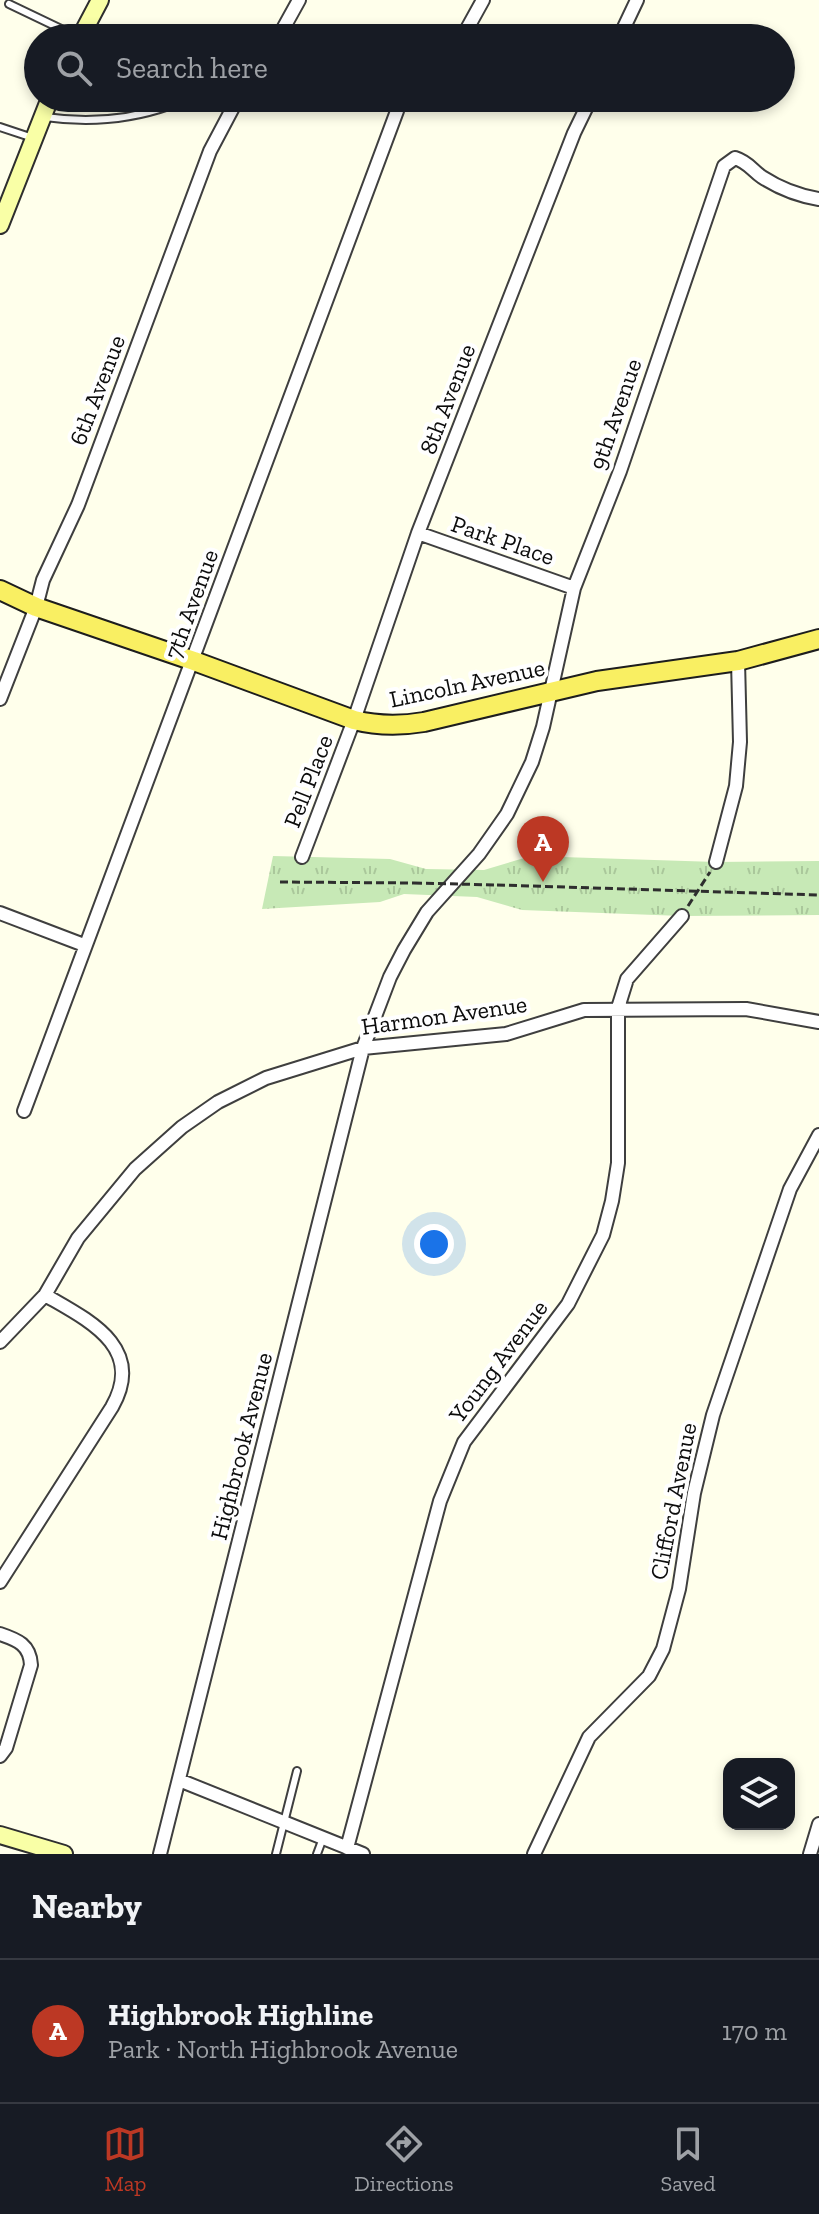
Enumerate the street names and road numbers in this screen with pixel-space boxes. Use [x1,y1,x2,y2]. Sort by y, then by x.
street label: 6th Avenue [63,331,131,449]
street label: 8th Avenue [413,340,481,458]
street label: 9th Avenue [582,355,648,473]
street label: Park Place [448,509,558,571]
street label: 7th Avenue [158,545,224,663]
street label: Lincoln Avenue [387,652,547,714]
street label: Pell Place [277,731,339,831]
street label: Harmon Avenue [359,989,529,1041]
street label: Young Avenue [442,1294,554,1429]
street label: Highbrook Avenue [204,1349,278,1543]
street label: Clifford Avenue [644,1420,702,1582]

